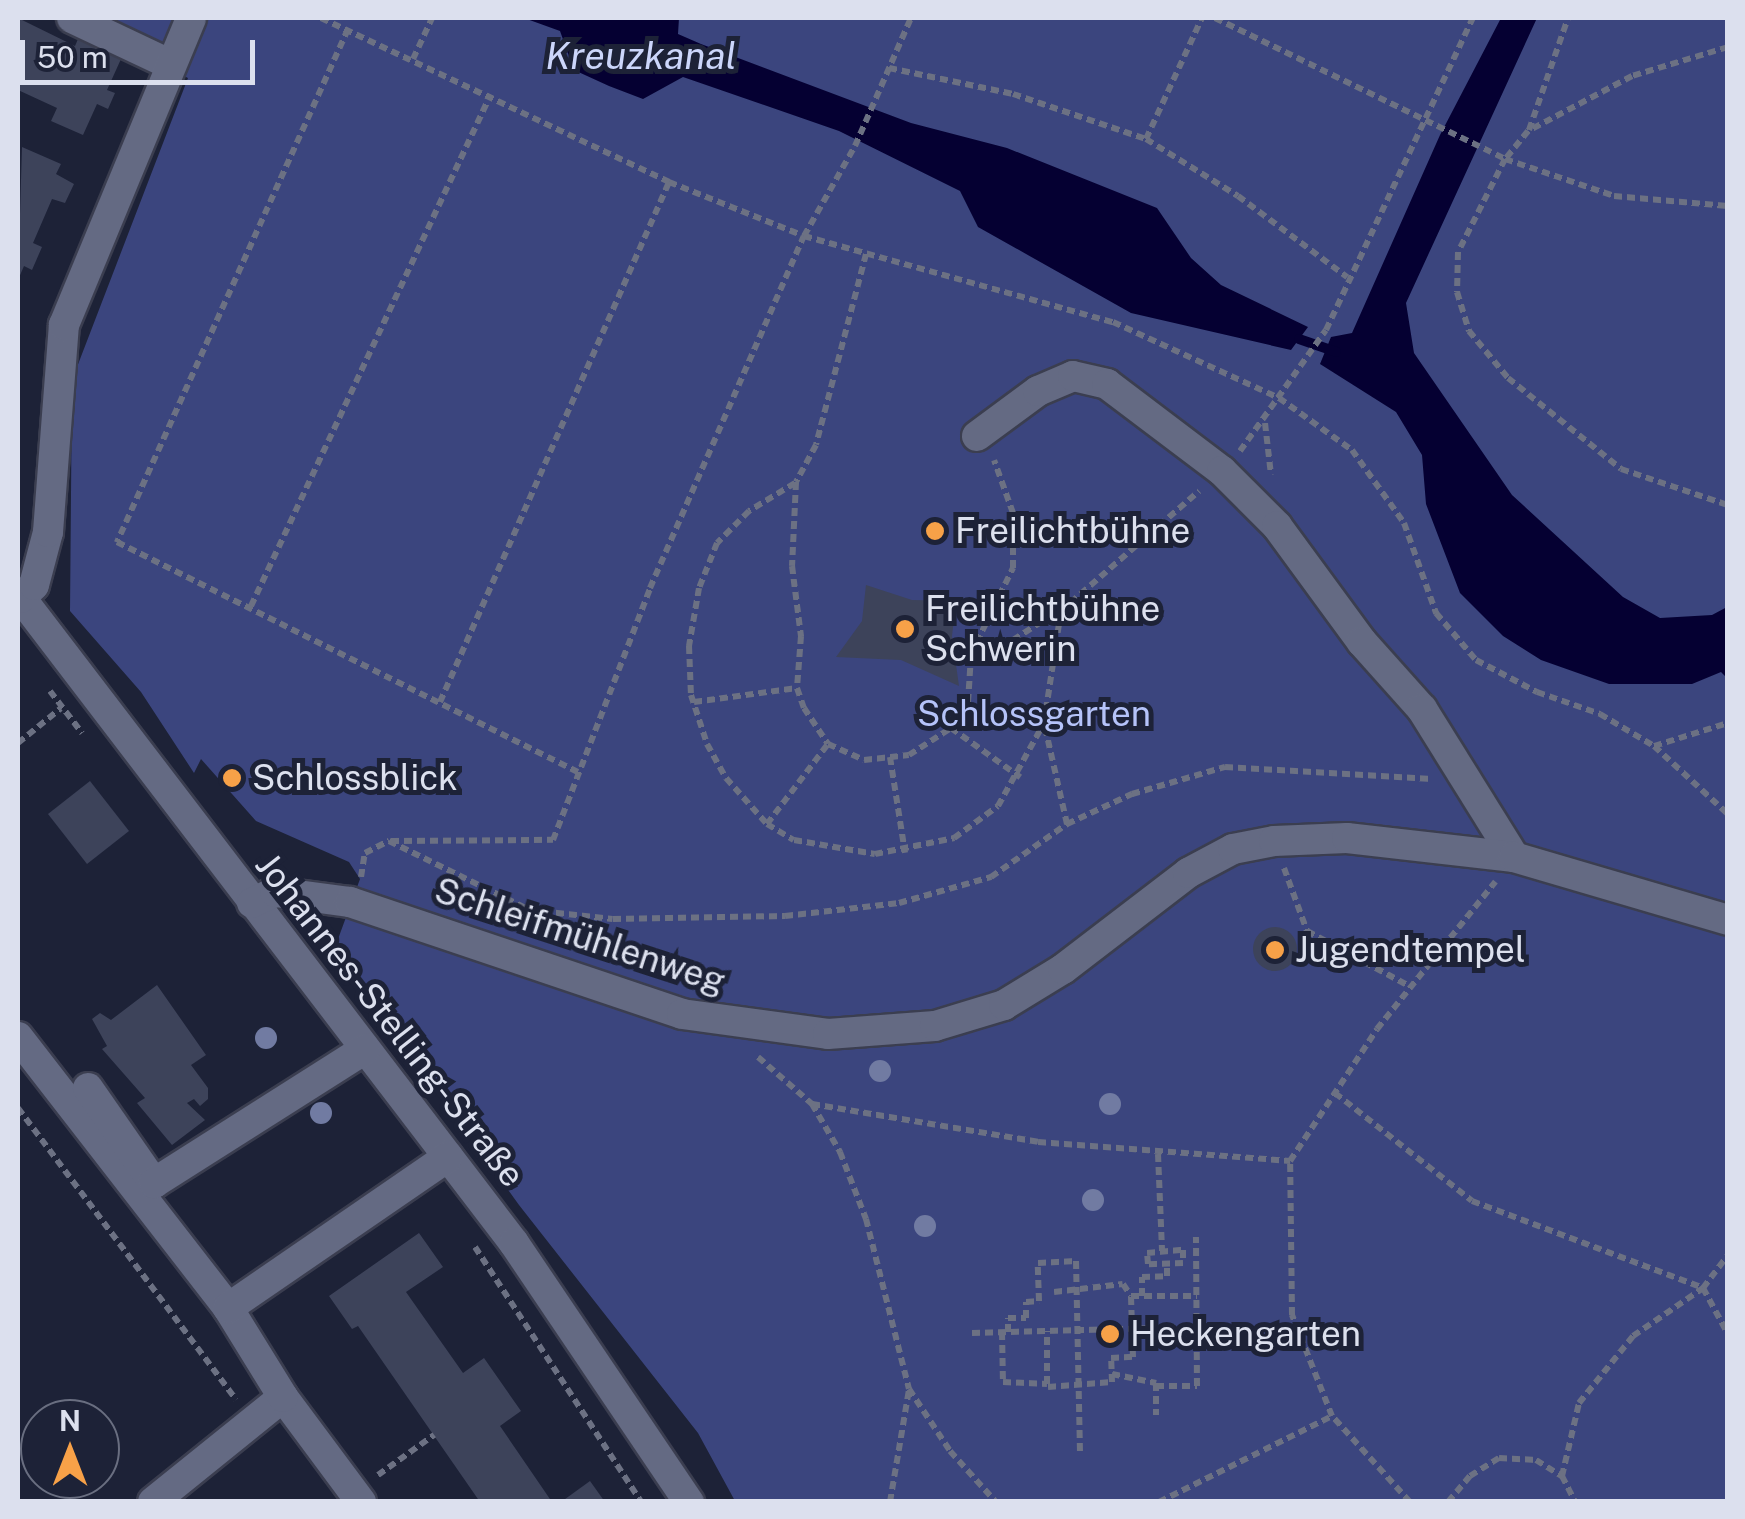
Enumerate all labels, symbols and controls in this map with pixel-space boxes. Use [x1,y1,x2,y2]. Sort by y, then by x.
scale bar [25,20,260,82]
water label: Kreuzkanal [545,33,737,79]
text: 50 m [37,39,108,75]
place label: Freilichtbühne [955,510,1190,552]
marker: Freilichtbühne [924,520,946,542]
place label: Freilichtbühne Schwerin [925,588,1160,670]
marker: Freilichtbühne Schwerin [894,618,916,640]
park label: Schlossgarten [917,693,1151,735]
place label: Schlossblick [252,757,458,799]
marker: Schlossblick [221,767,243,789]
street label: Johannes-Stelling-Straße [247,845,533,1195]
street label: Schleifmühlenweg [429,869,731,1003]
place label: Jugendtempel [1295,929,1525,971]
marker: Jugendtempel [1264,939,1286,961]
place label: Heckengarten [1130,1313,1361,1355]
marker: Heckengarten [1099,1323,1121,1345]
north arrow [20,1399,120,1499]
text: N [59,1404,81,1437]

